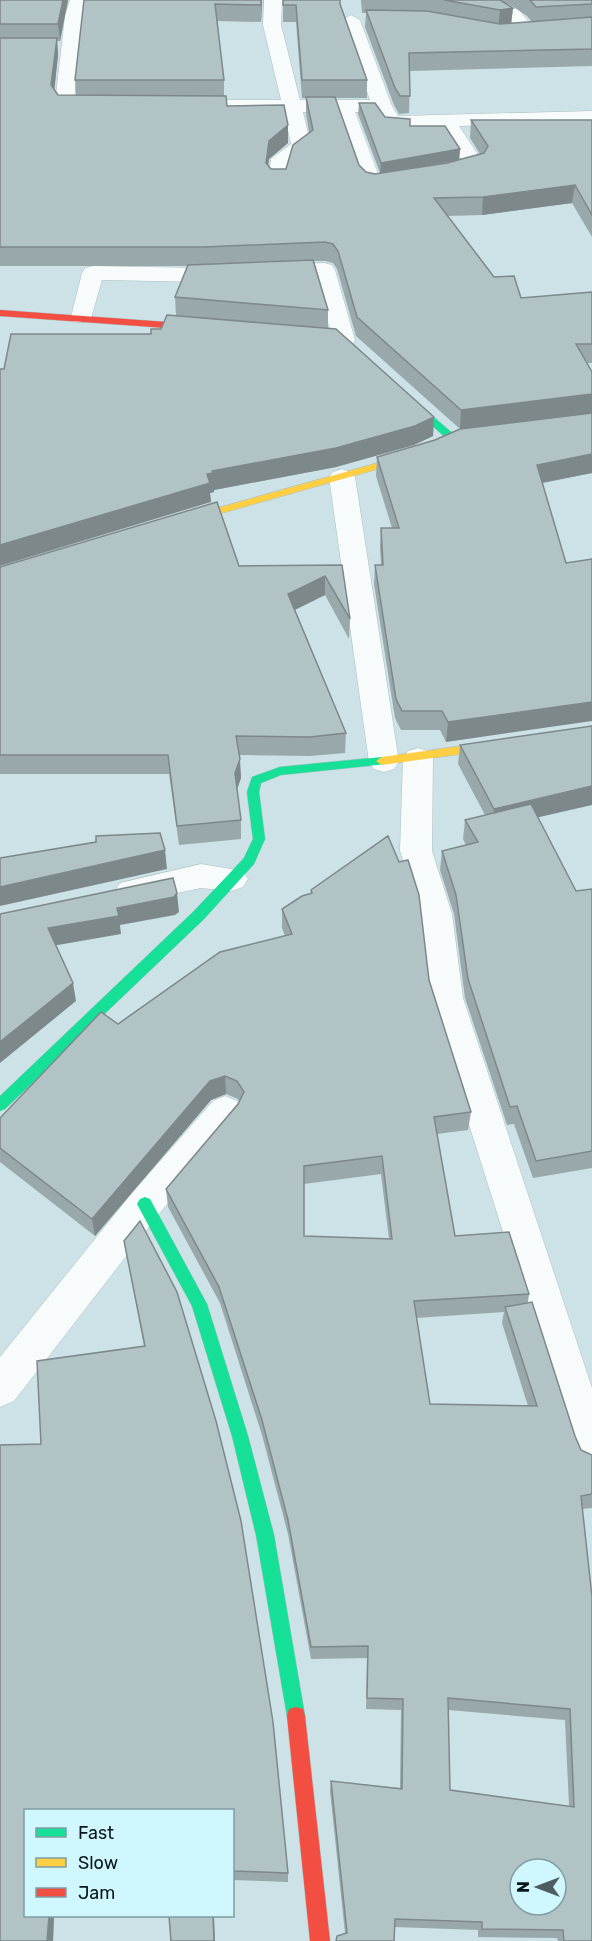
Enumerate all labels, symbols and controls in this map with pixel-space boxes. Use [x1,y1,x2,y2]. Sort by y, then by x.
legend [24,1809,234,1917]
text: Fast [78,1822,114,1844]
text: Slow [78,1852,118,1874]
north arrow [508,1857,568,1917]
text: N [514,1881,533,1893]
text: Jam [78,1882,115,1904]

